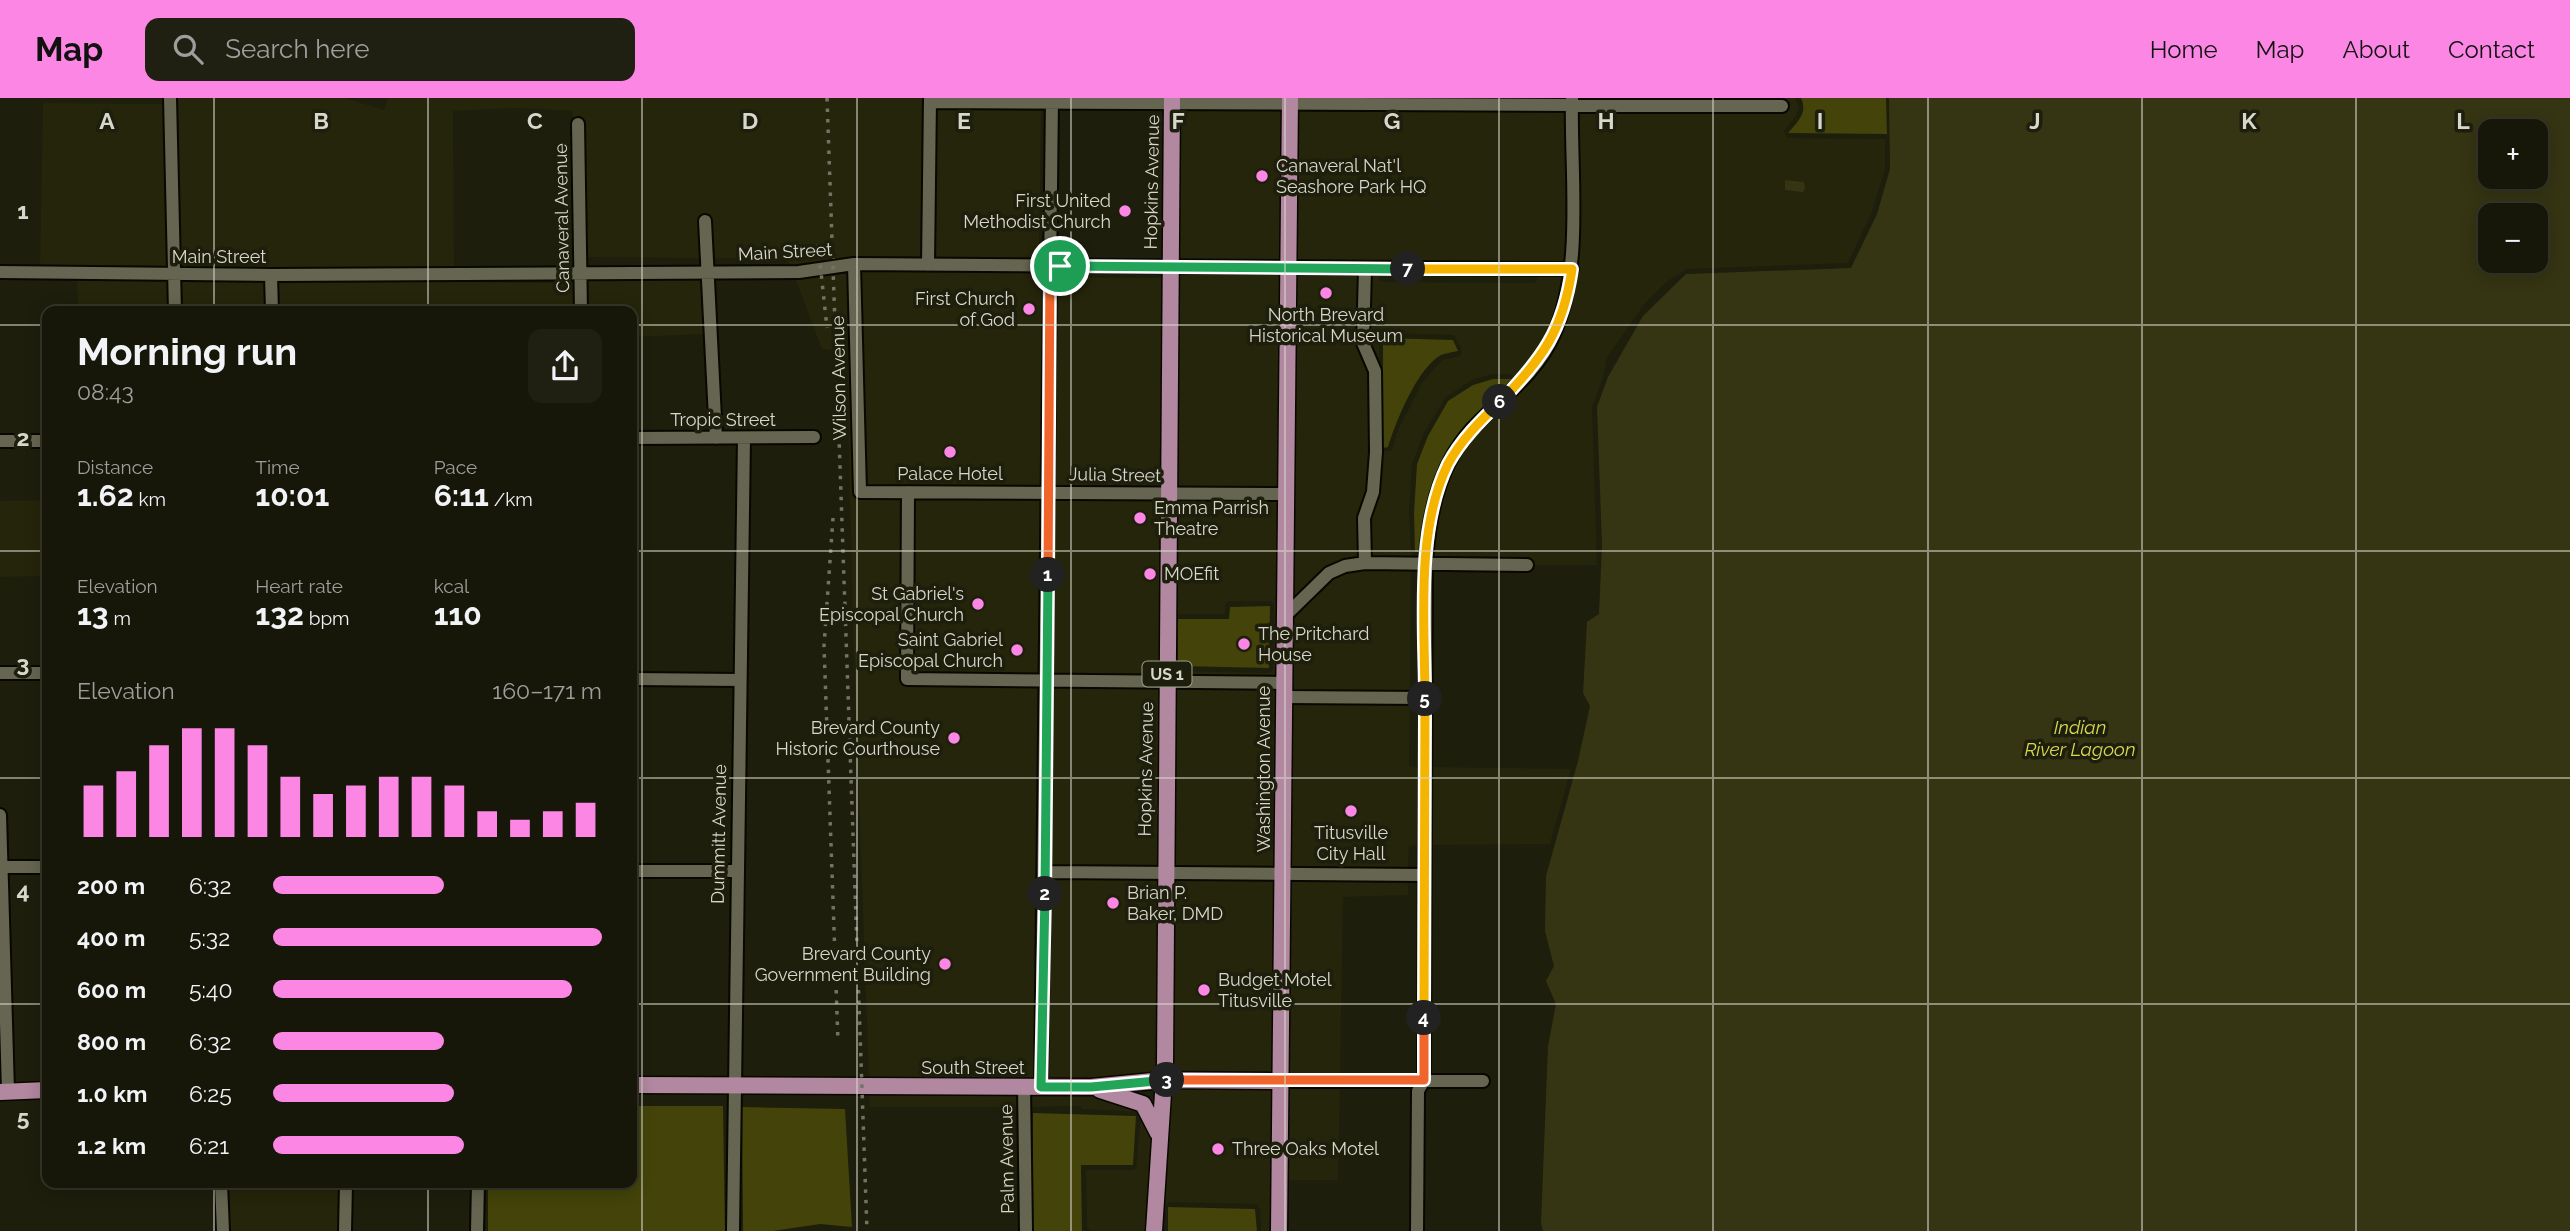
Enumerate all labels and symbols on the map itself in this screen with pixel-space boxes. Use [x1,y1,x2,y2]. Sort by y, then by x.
text: A [99,107,115,134]
text: B [313,107,329,134]
text: C [527,107,543,134]
text: D [742,107,758,134]
text: E [957,107,971,134]
text: F [1171,107,1185,134]
text: G [1384,107,1400,134]
text: H [1597,107,1615,134]
text: I [1817,107,1823,134]
text: J [2029,107,2041,134]
text: K [2241,107,2257,134]
text: L [2456,107,2470,134]
street label: Hopkins Avenue [1140,114,1163,250]
street label: Canaveral Avenue [550,143,573,293]
place label: Canaveral Nat'l Seashore Park HQ [1276,155,1427,197]
marker: Canaveral Nat'l Seashore Park HQ [1254,168,1270,184]
place label: First United Methodist Church [963,190,1111,232]
text: 1 [17,197,29,224]
marker: First United Methodist Church [1117,203,1133,219]
pin [1030,236,1090,296]
street label: Main Street [737,239,833,264]
street label: Main Street [172,246,266,267]
pin: 7 [1390,252,1426,286]
marker: North Brevard Historical Museum [1318,285,1334,301]
place label: First Church of God [915,288,1015,330]
marker: First Church of God [1021,301,1037,317]
place label: North Brevard Historical Museum [1249,304,1403,346]
street label: Wilson Avenue [827,315,850,441]
pin: 6 [1482,384,1518,420]
street label: Tropic Street [670,409,776,430]
text: 2 [17,424,29,451]
marker: Palace Hotel [942,444,958,460]
place label: Palace Hotel [897,463,1003,484]
street label: Julia Street [1069,463,1161,486]
place label: Emma Parrish Theatre [1154,497,1269,539]
marker: Emma Parrish Theatre [1132,510,1148,526]
pin: 1 [1030,558,1066,592]
place label: MOEfit [1164,563,1219,584]
marker: MOEfit [1142,566,1158,582]
place label: St Gabriel's Episcopal Church [819,583,964,625]
marker: St Gabriel's Episcopal Church [970,596,986,612]
place label: The Pritchard House [1258,623,1369,665]
place label: Saint Gabriel Episcopal Church [858,629,1003,671]
marker: The Pritchard House [1236,636,1252,652]
marker: Saint Gabriel Episcopal Church [1009,642,1025,658]
text: 3 [17,650,29,677]
road number: US 1 [1142,662,1192,687]
pin: 5 [1408,682,1442,716]
street label: Washington Avenue [1253,685,1274,852]
street label: Hopkins Avenue [1134,701,1157,837]
water label: Indian River Lagoon [2024,716,2136,760]
place label: Brevard County Historic Courthouse [776,717,940,759]
marker: Brevard County Historic Courthouse [946,730,962,746]
street label: Dummitt Avenue [707,763,730,904]
marker: Titusville City Hall [1343,803,1359,819]
place label: Titusville City Hall [1314,822,1388,864]
pin: 2 [1028,876,1062,912]
text: 4 [16,877,30,904]
place label: Brian P. Baker, DMD [1127,882,1223,924]
marker: Brian P. Baker, DMD [1105,895,1121,911]
place label: Brevard County Government Building [755,943,931,985]
marker: Brevard County Government Building [937,956,953,972]
place label: Budget Motel Titusville [1218,969,1332,1011]
marker: Budget Motel Titusville [1196,982,1212,998]
pin: 4 [1406,1000,1442,1035]
street label: South Street [921,1057,1025,1078]
pin: 3 [1150,1062,1184,1098]
text: 5 [17,1104,30,1131]
street label: Palm Avenue [995,1104,1018,1214]
place label: Three Oaks Motel [1232,1138,1379,1159]
marker: Three Oaks Motel [1210,1141,1226,1157]

